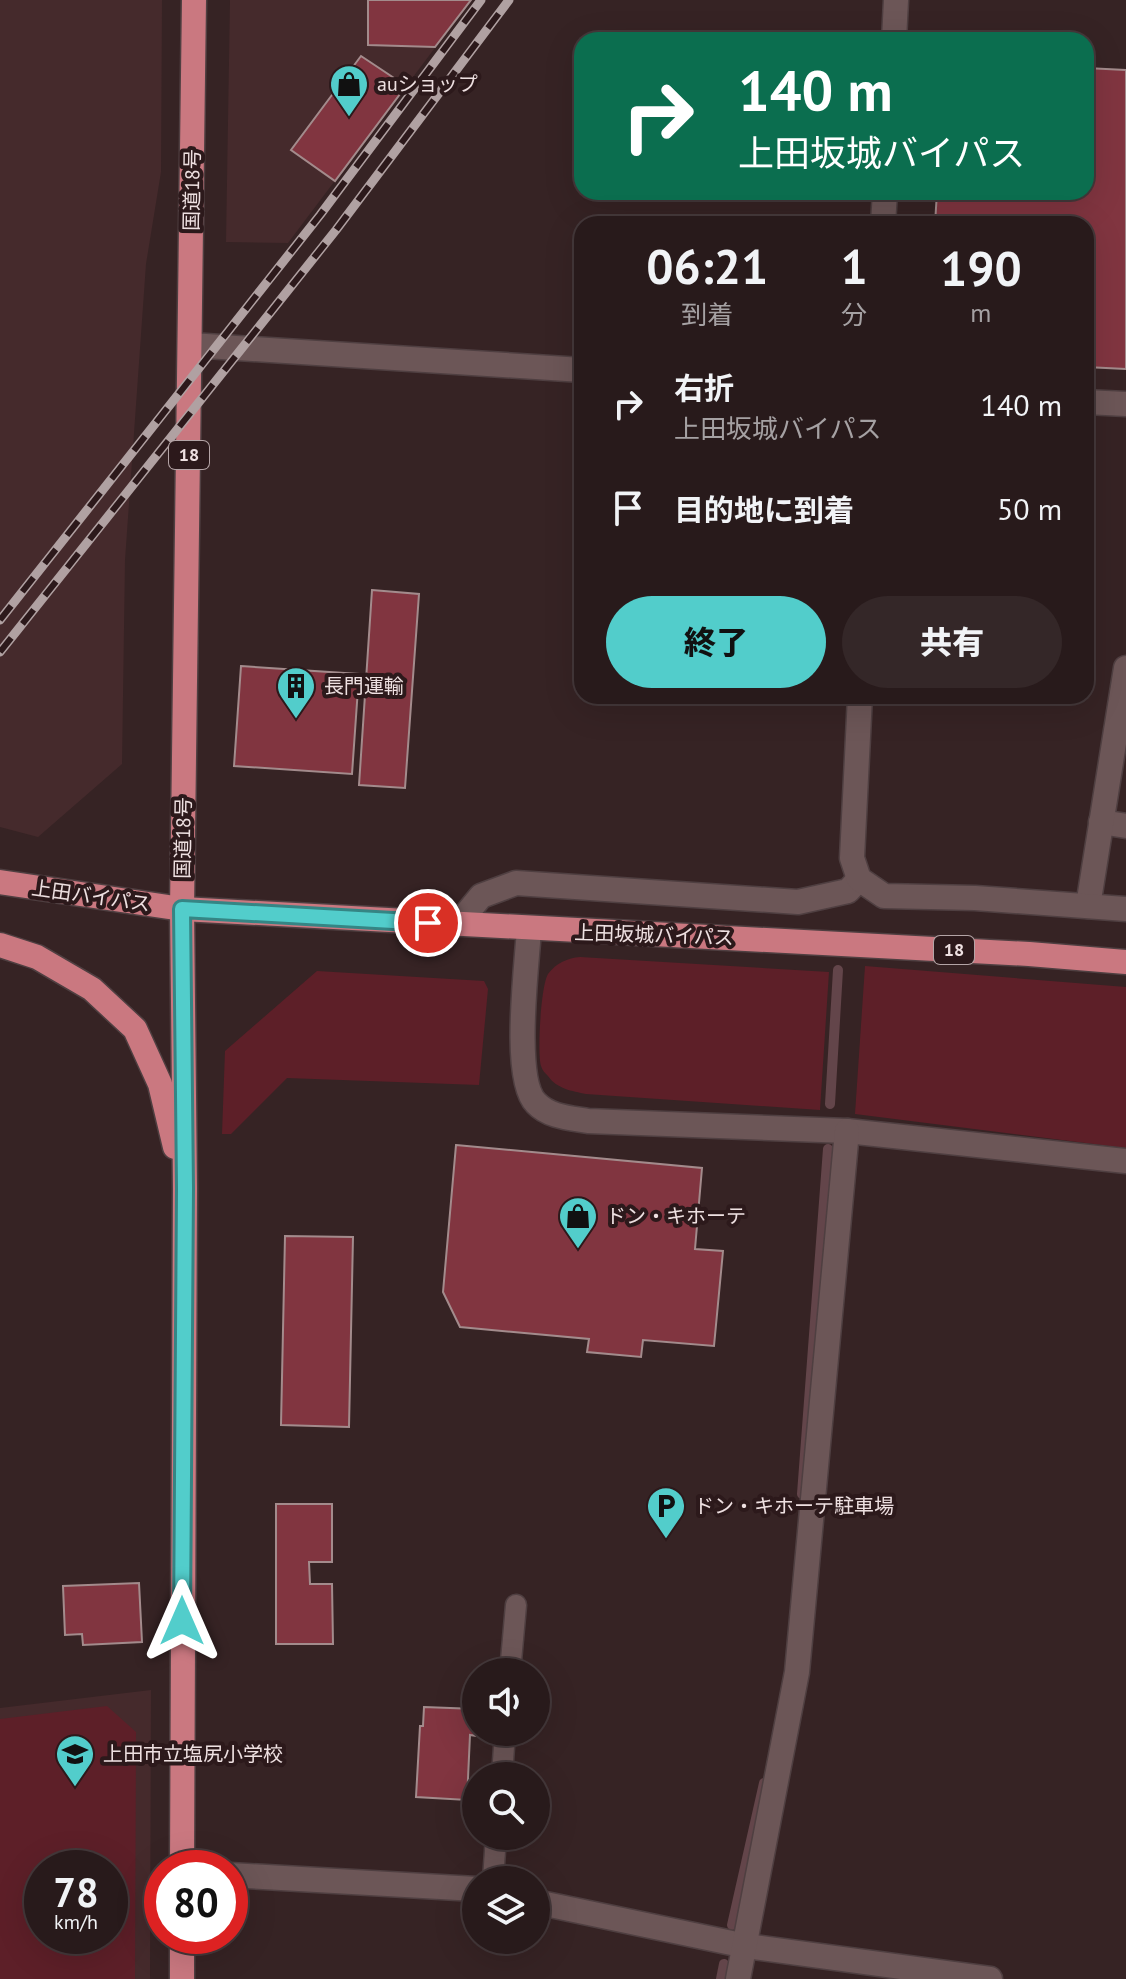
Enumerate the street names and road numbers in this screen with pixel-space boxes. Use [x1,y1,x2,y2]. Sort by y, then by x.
street label: 国道18号 [178,149,206,231]
road number: 18 [169,441,209,469]
street label: 国道18号 [169,797,197,879]
street label: 上田バイパス [30,875,152,917]
street label: 上田坂城バイパス [574,919,734,951]
road number: 18 [934,936,974,964]

